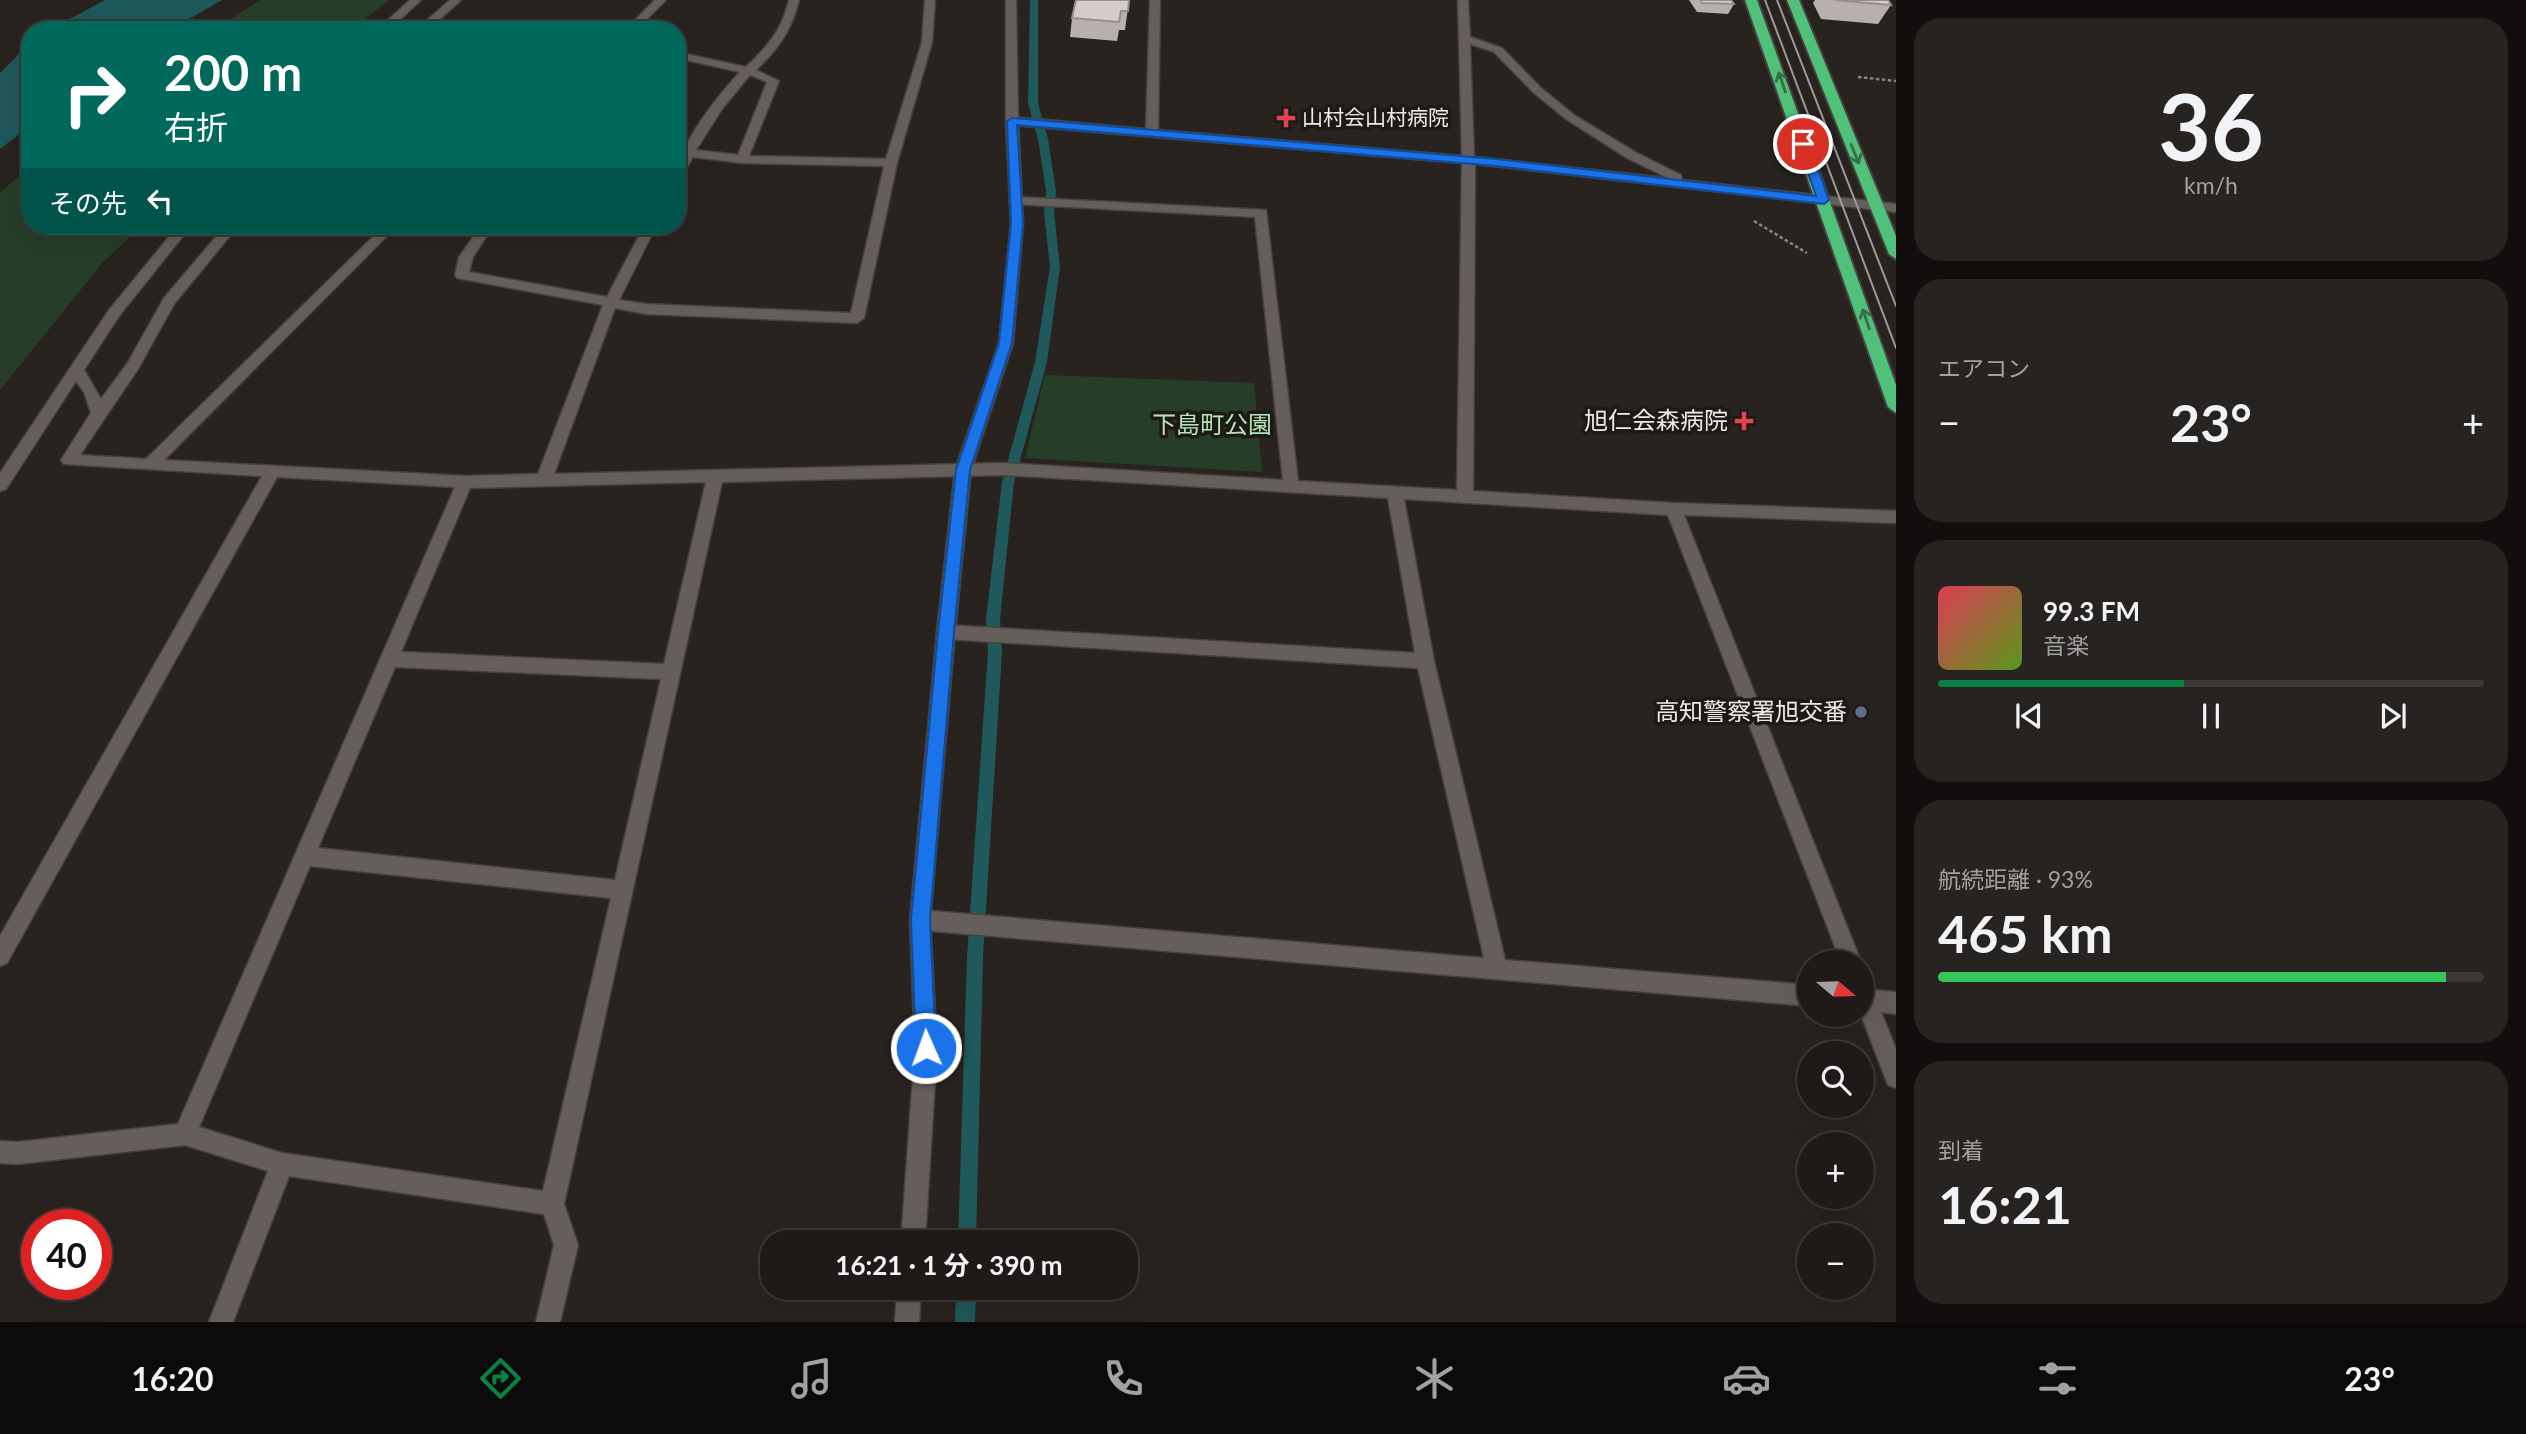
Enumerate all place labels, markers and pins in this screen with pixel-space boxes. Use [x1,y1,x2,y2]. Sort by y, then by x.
place label: 山村会山村病院 [1302,104,1449,129]
marker: 山村会山村病院 [1276,108,1296,128]
pin [1773,114,1833,174]
place label: 旭仁会森病院 [1584,405,1728,434]
marker: 旭仁会森病院 [1734,411,1754,431]
place label: 高知警察署旭交番 [1655,696,1847,725]
marker: 高知警察署旭交番 [1853,704,1869,720]

